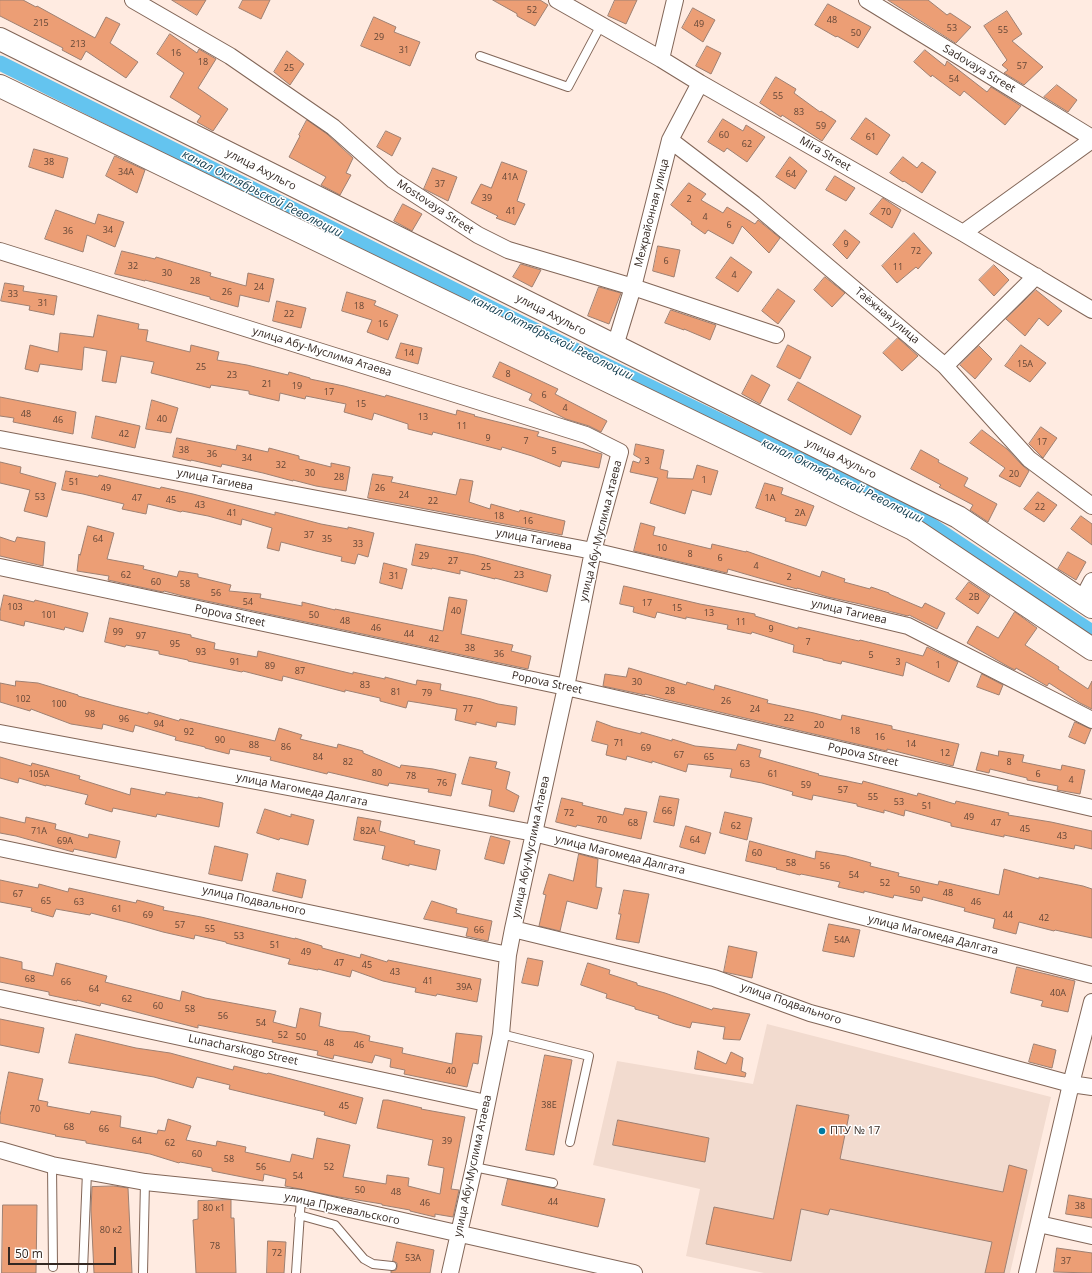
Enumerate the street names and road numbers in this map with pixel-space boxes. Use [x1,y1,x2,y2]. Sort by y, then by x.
street label: Sadovaya Street [940,42,1018,96]
street label: Mira Street [797,134,853,174]
street label: улица Ахульго [224,147,298,193]
street label: Межрайонная улица [632,157,672,269]
street label: Mostovaya Street [394,177,476,237]
street label: Таёжная улица [852,285,922,347]
street label: улица Ахульго [514,292,588,338]
street label: улица Абу-Муслима Атаева [251,324,393,380]
street label: улица Ахульго [803,436,879,482]
street label: улица Абу-Муслима Атаева [577,459,625,603]
street label: улица Тагиева [176,466,254,494]
street label: улица Тагиева [495,526,573,554]
street label: улица Тагиева [810,597,888,627]
street label: Popova Street [194,602,266,630]
street label: Popova Street [511,669,583,697]
street label: Popova Street [827,740,899,770]
street label: улица Магомеда Далгата [235,771,369,809]
street label: улица Абу-Муслима Атаева [509,775,553,919]
street label: улица Магомеда Далгата [554,832,686,878]
street label: улица Подвального [201,884,307,918]
street label: улица Магомеда Далгата [867,912,999,958]
street label: улица Подвального [739,981,843,1027]
street label: Lunacharskogo Street [187,1032,299,1068]
street label: улица Абу-Муслима Атаева [451,1094,495,1238]
street label: улица Пржевальского [283,1190,401,1228]

